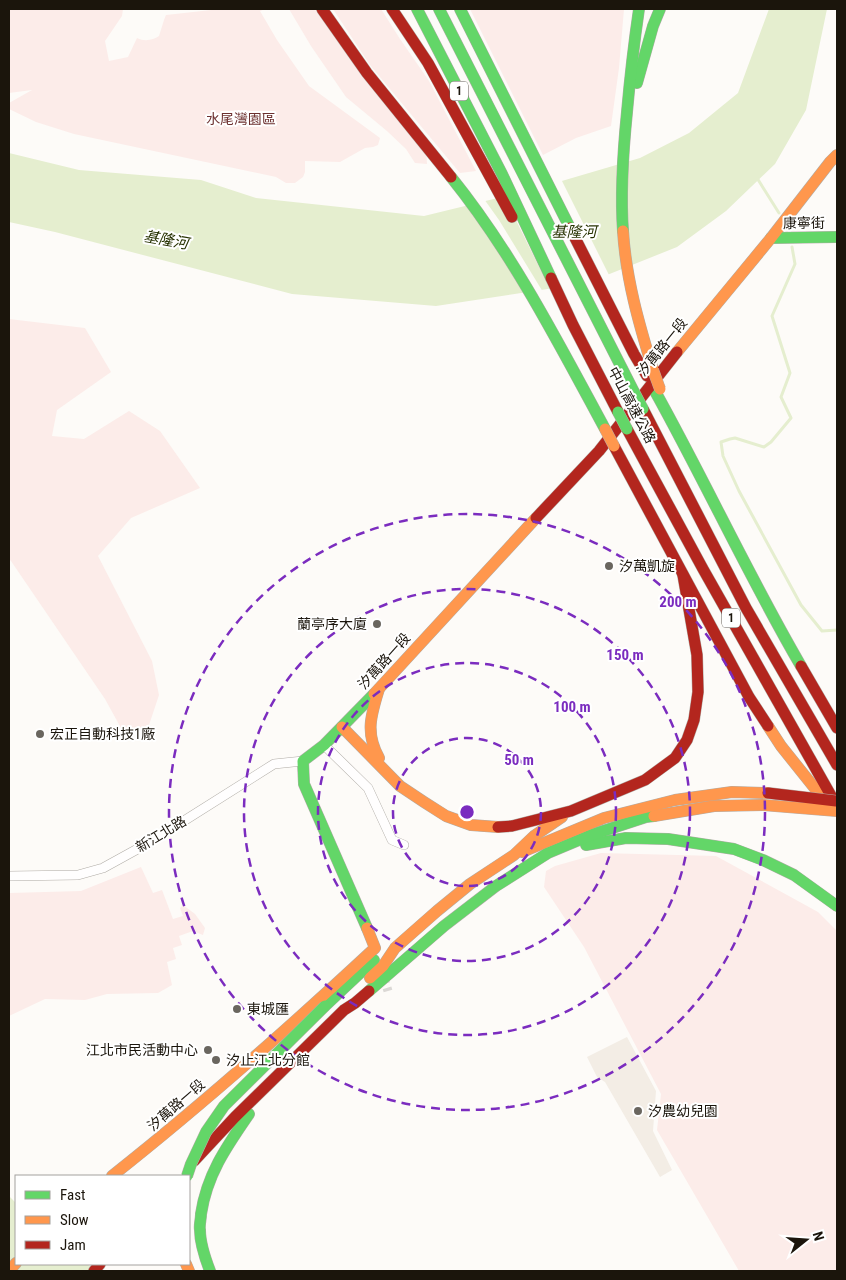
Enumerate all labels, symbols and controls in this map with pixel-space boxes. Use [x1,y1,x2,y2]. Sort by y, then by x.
road number: 1 [450,82,468,100]
park label: 水尾灣園區 [206,111,276,127]
street label: 康寧街 [783,215,825,231]
water label: 基隆河 [551,223,599,241]
water label: 基隆河 [142,227,193,253]
street label: 汐萬路一段 [634,315,690,379]
street label: 中山高速公路 [605,364,659,446]
place label: 汐萬凱旋 [619,558,675,574]
marker: 汐萬凱旋 [603,560,615,572]
text: 200 m [659,593,697,611]
road number: 1 [722,608,740,628]
place label: 蘭亭序大廈 [297,616,367,632]
marker: 蘭亭序大廈 [371,618,383,630]
street label: 汐萬路一段 [355,630,413,692]
text: 150 m [606,646,644,664]
text: 100 m [553,698,591,716]
place label: 宏正自動科技1廠 [50,726,155,742]
marker: 宏正自動科技1廠 [34,728,46,740]
text: 50 m [504,751,534,769]
centre of rings [458,803,476,821]
street label: 新江北路 [133,813,189,855]
place label: 東城匯 [247,1001,289,1017]
marker: 東城匯 [231,1003,243,1015]
place label: 江北市民活動中心 [86,1042,198,1058]
marker: 江北市民活動中心 [202,1044,214,1056]
place label: 汐止江北分館 [226,1052,310,1068]
marker: 汐止江北分館 [210,1054,222,1066]
street label: 汐萬路一段 [144,1076,208,1134]
place label: 汐農幼兒園 [648,1103,718,1119]
marker: 汐農幼兒園 [632,1105,644,1117]
legend [15,1175,190,1265]
text: Fast [60,1186,85,1204]
text: Slow [60,1211,89,1229]
north arrow [781,1215,831,1265]
text: N [810,1230,827,1243]
text: Jam [60,1236,86,1254]

